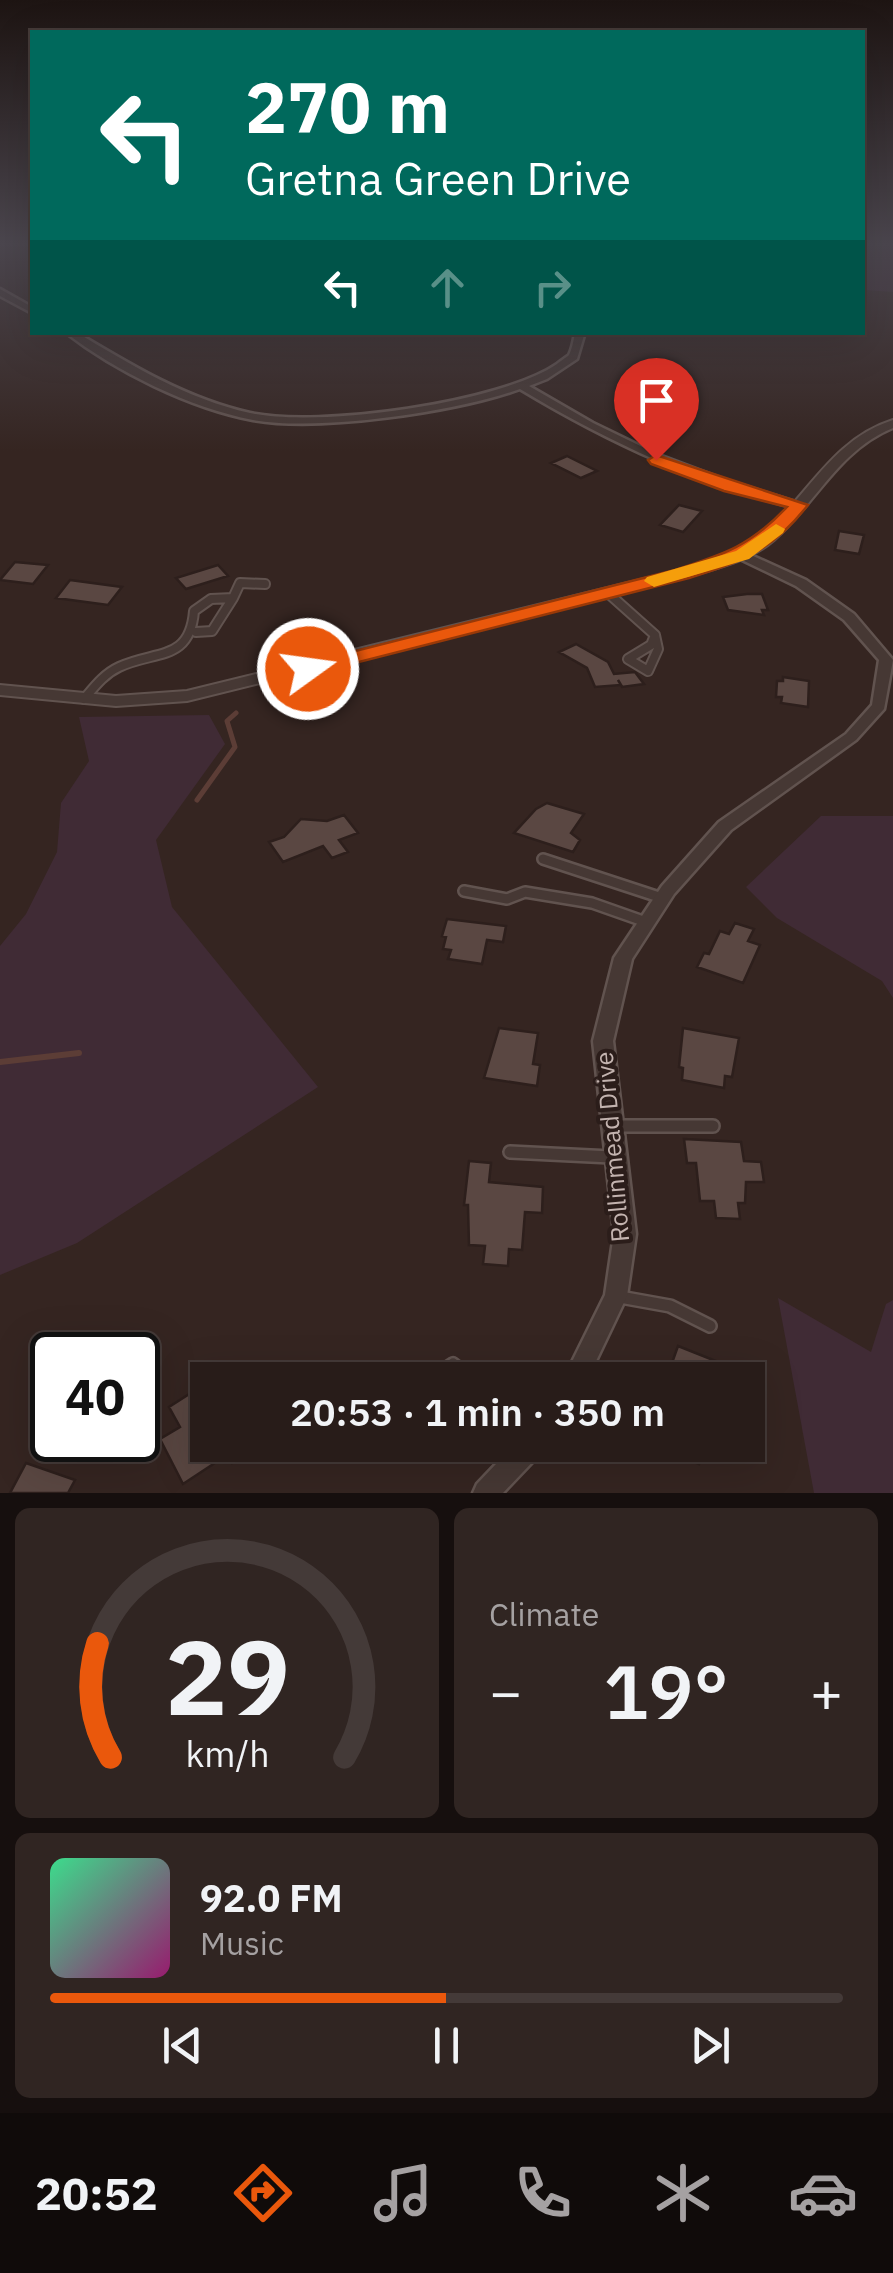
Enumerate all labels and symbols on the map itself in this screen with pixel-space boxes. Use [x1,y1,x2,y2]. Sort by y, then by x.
pin [614,358,699,461]
position arrow [256,617,360,721]
street label: Rollinmead Drive [587,1051,636,1244]
speed limit sign: 40 [30,1332,160,1462]

